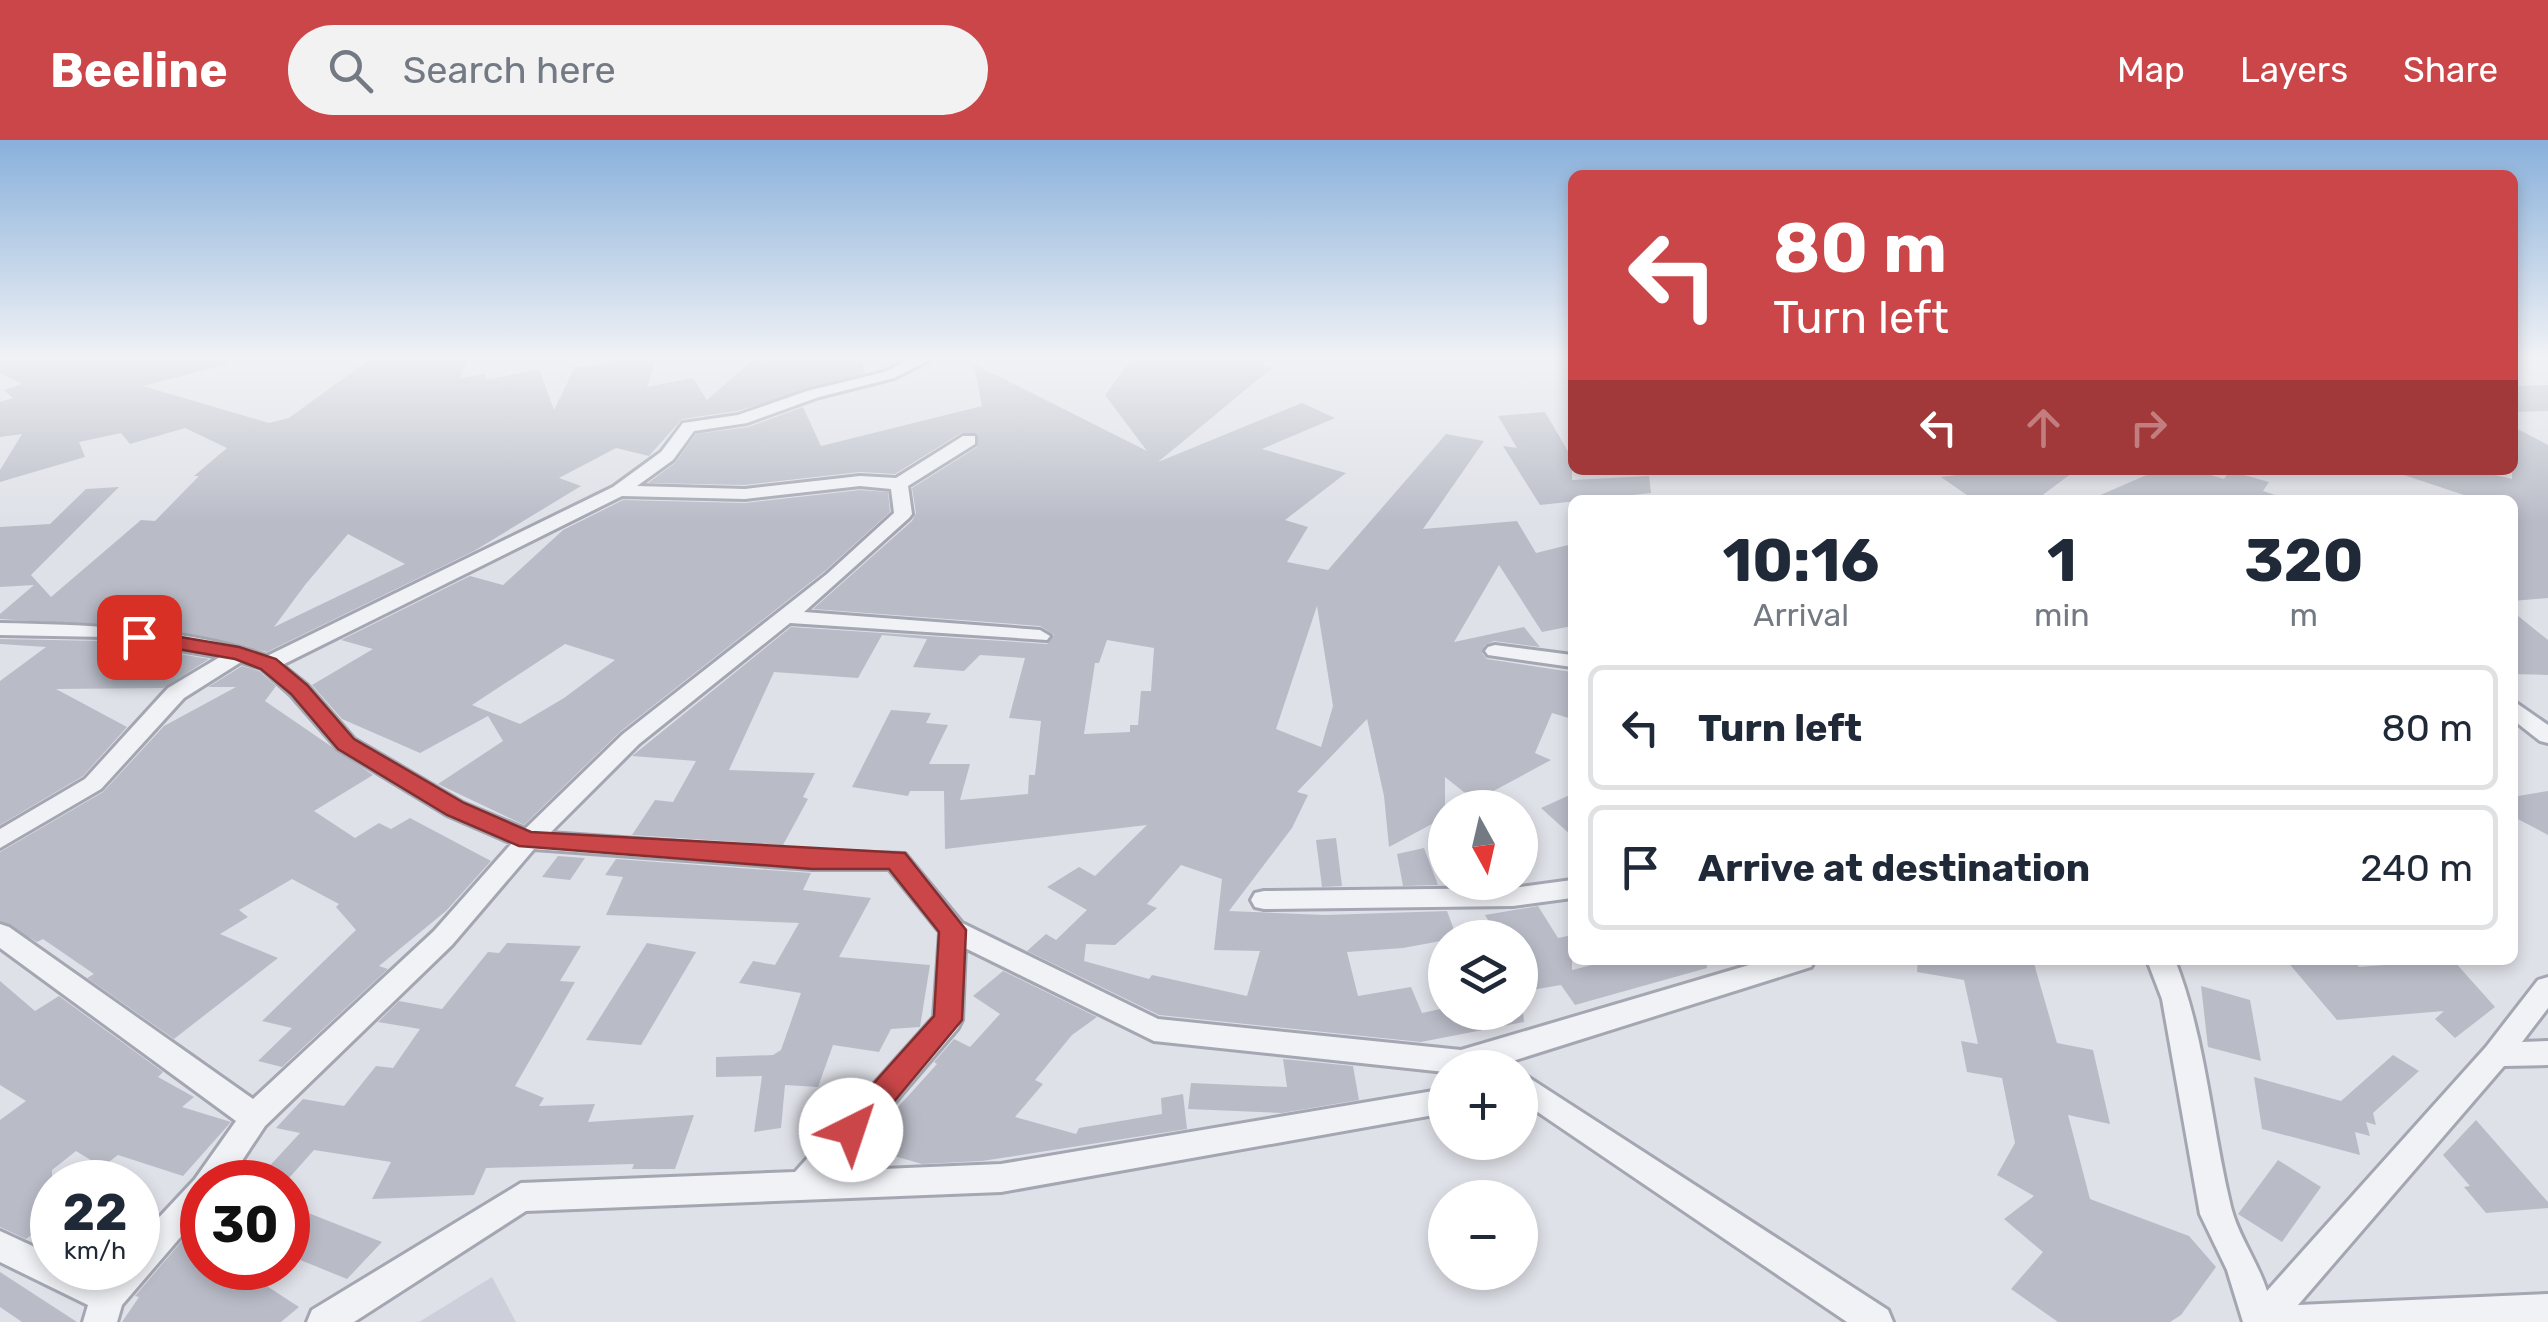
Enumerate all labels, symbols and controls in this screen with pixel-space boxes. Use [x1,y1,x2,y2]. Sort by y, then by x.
search box [288,25,988,115]
text: Beeline [50,42,228,99]
icon: search [323,43,378,98]
text: Search here [403,47,616,93]
text: Map [2117,49,2185,91]
text: Layers [2240,49,2348,91]
text: Share [2403,49,2498,91]
text: 80 m [1773,207,1947,290]
icon: left [1608,210,1738,340]
text: Turn left [1773,291,1949,344]
icon: left [1911,400,1966,455]
icon: ahead [2016,400,2071,455]
icon: right [2121,400,2176,455]
text: 10:16 [1723,525,1880,596]
text: 1 [2047,525,2077,596]
text: 320 [2244,525,2363,596]
pin [97,595,182,680]
text: Arrival [1753,596,1849,634]
text: min [2034,596,2090,634]
text: m [2290,596,2318,634]
icon: arrive [112,610,167,665]
icon: left [1613,700,1668,755]
text: Turn left [1698,705,1862,751]
text: 80 m [2382,705,2473,751]
north arrow [1428,790,1538,900]
map controls [1428,790,1538,1290]
icon: arrive [1613,840,1668,895]
text: Arrive at destination [1698,845,2090,891]
text: 240 m [2360,845,2473,891]
button: layers [1428,920,1538,1030]
button: + [1428,1050,1538,1160]
position arrow [799,1078,903,1182]
speed limit sign: 30 [180,1160,310,1290]
button: − [1428,1180,1538,1290]
text: 22 [63,1183,128,1243]
text: km/h [64,1236,126,1265]

